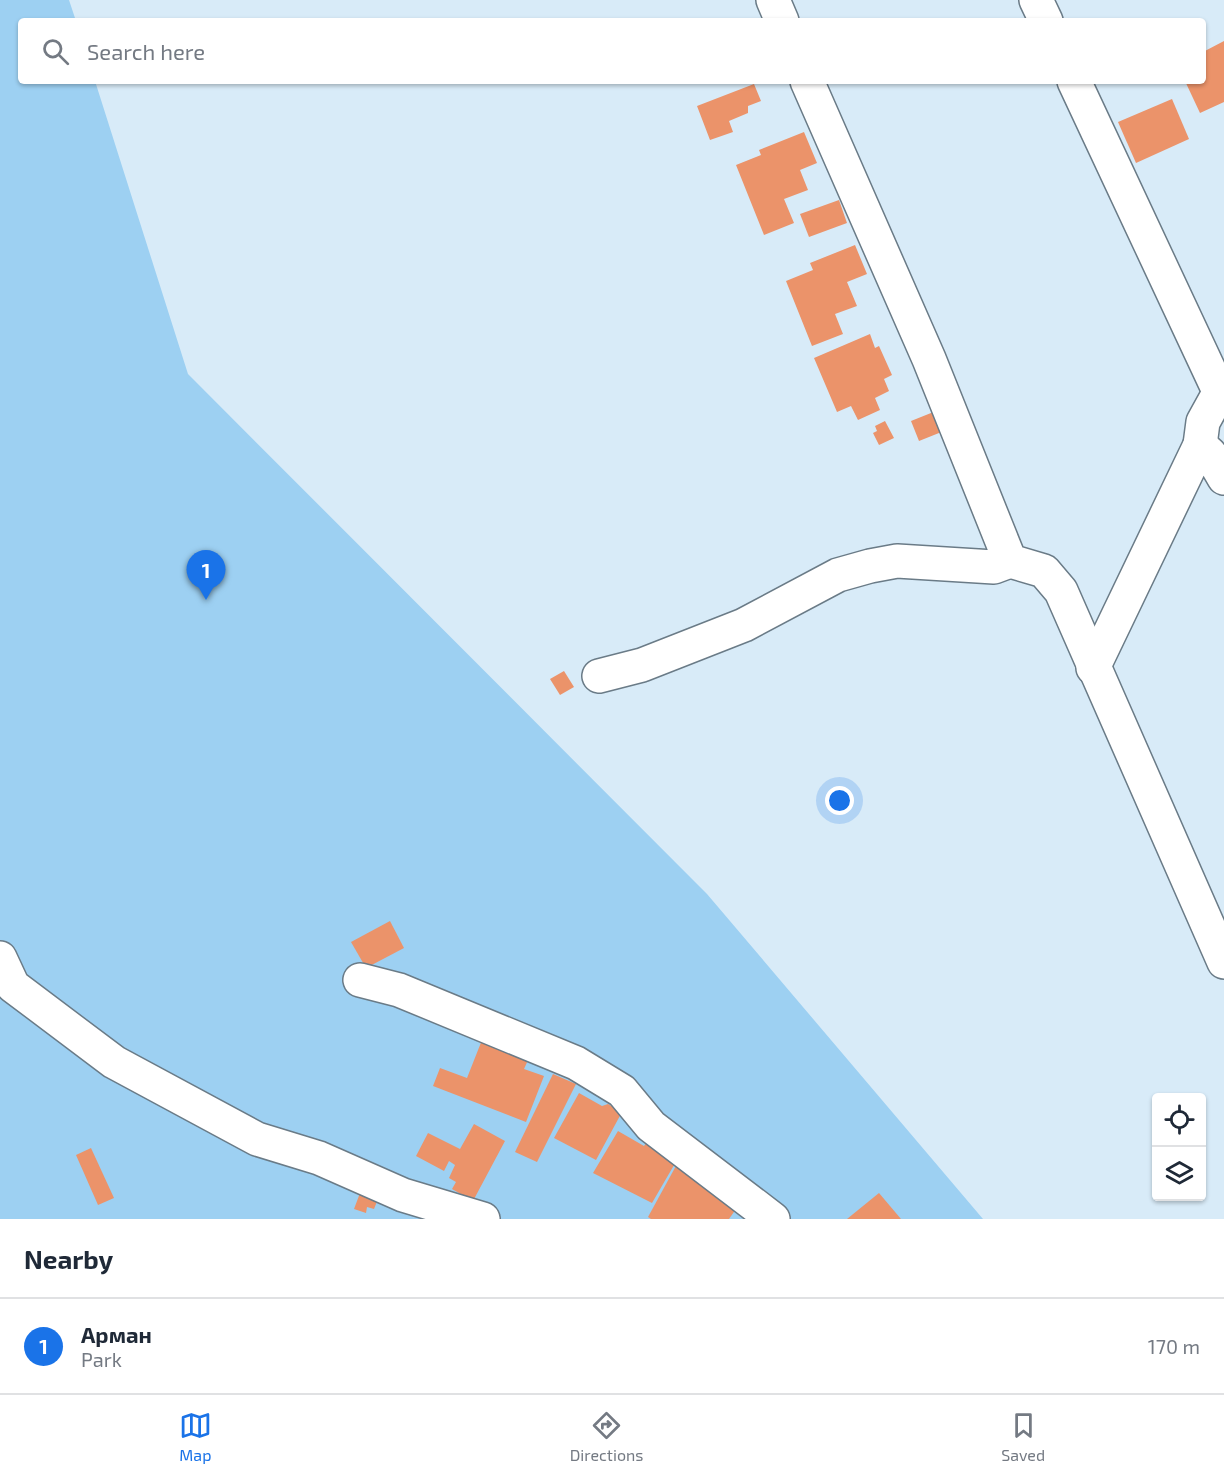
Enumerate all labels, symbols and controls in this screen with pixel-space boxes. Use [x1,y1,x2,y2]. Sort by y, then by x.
search box [18,18,1206,84]
icon: search [39,35,72,68]
text: Search here [87,38,205,64]
pin: 1 [186,550,226,600]
your location [825,786,854,815]
map controls [1152,1093,1206,1201]
button: locate [1152,1093,1206,1147]
button: layers [1152,1147,1206,1201]
text: Nearby [24,1243,113,1274]
text: Арман [81,1321,152,1347]
text: 1 [39,1334,48,1358]
text: 170 m [1148,1334,1200,1358]
text: Park [81,1347,122,1371]
tab: Map [179,1409,212,1464]
tab: Directions [570,1409,643,1464]
tab: Saved [1001,1409,1045,1464]

